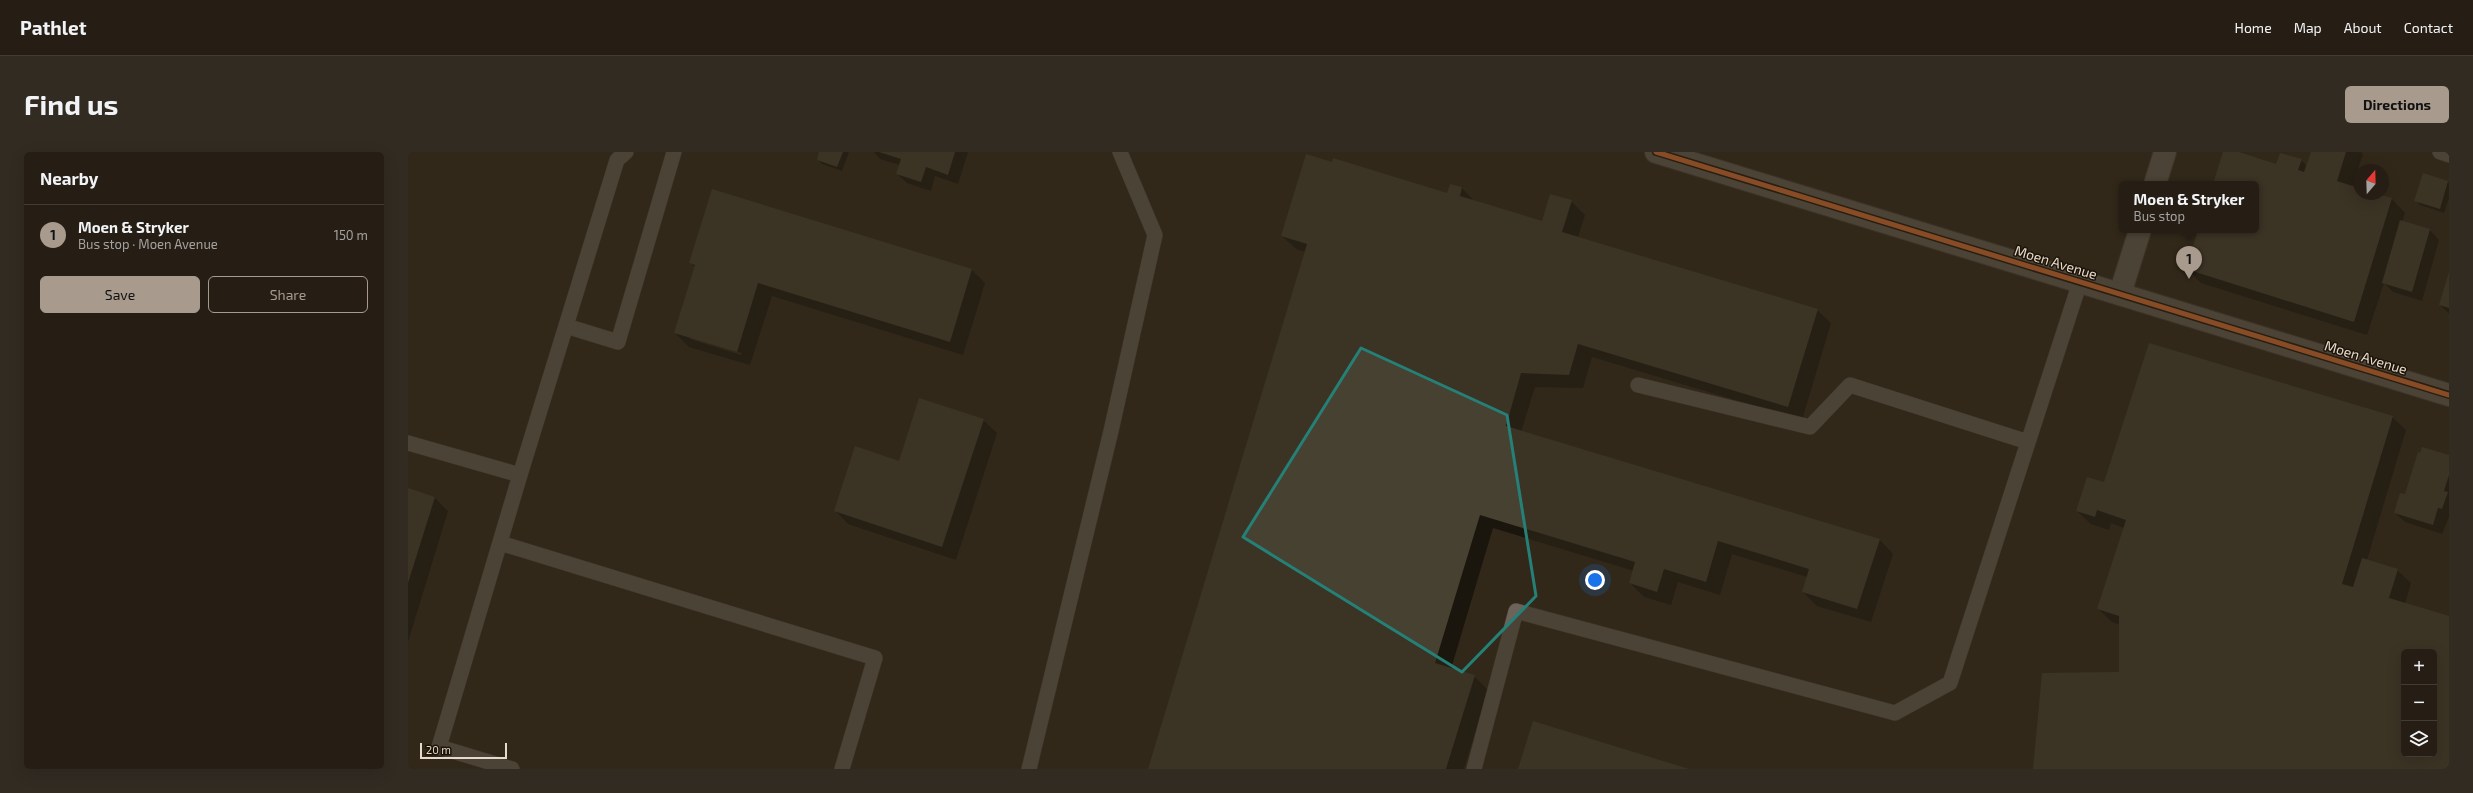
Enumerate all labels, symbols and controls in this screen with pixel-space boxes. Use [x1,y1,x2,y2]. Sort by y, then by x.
text: Pathlet [20,16,86,39]
text: Home [2235,19,2272,36]
text: Map [2294,19,2322,36]
text: About [2344,19,2382,36]
text: Contact [2404,19,2453,36]
button: Directions [2345,86,2449,123]
text: Find us [24,87,118,121]
north arrow [2353,164,2389,200]
text: Nearby [40,168,98,188]
popup [2119,181,2259,233]
text: Moen & Stryker [2134,190,2244,208]
text: Bus stop [2134,208,2185,224]
text: Moen & Stryker [78,218,189,236]
text: 1 [50,227,56,243]
text: 150 m [334,227,368,243]
text: Bus stop · Moen Avenue [78,236,218,252]
street label: Moen Avenue [2013,241,2099,283]
pin: 1 [2176,246,2202,279]
button: Save [40,276,200,313]
button: Share [208,276,368,313]
street label: Moen Avenue [2323,336,2409,378]
your location [1585,570,1605,590]
map controls [2401,649,2437,757]
button: + [2401,649,2437,685]
button: − [2401,685,2437,721]
button: layers [2401,721,2437,757]
scale bar [420,741,507,760]
text: 20 m [426,743,451,756]

